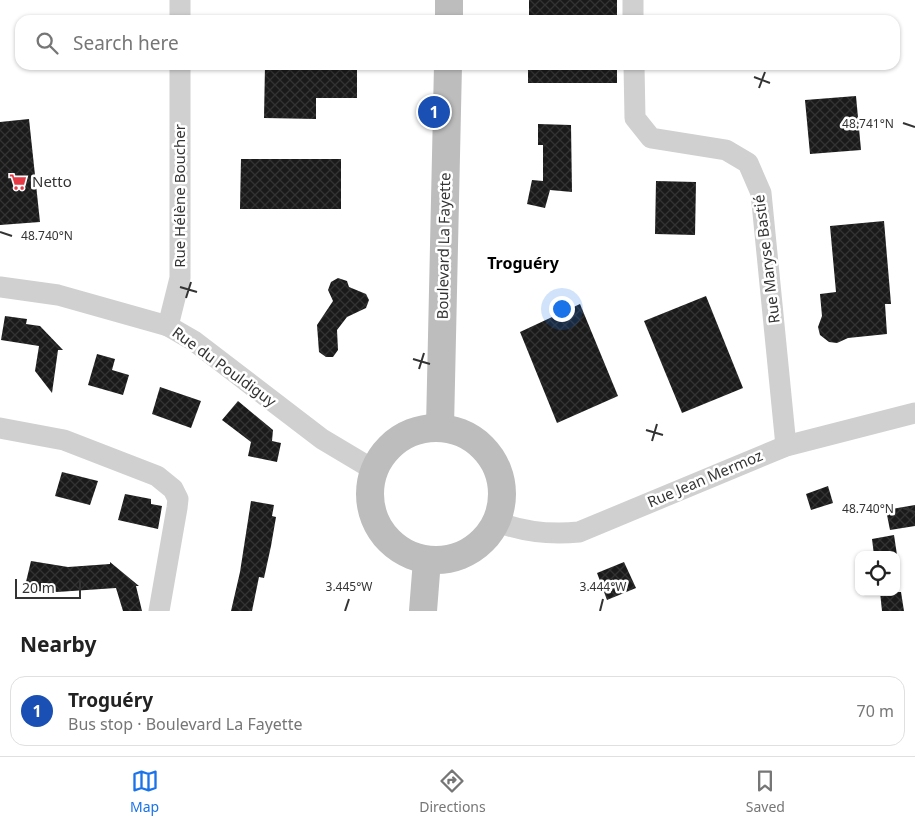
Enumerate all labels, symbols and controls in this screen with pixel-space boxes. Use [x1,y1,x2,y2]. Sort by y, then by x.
search box [15,15,900,70]
icon: search [33,29,61,57]
text: Search here [73,30,179,56]
pin: 1 [418,93,450,131]
text: 48.741°N [842,115,894,132]
street label: Rue Hélène Boucher [169,124,189,268]
place label: Netto [32,171,72,191]
supermarket icon: Netto [8,172,28,192]
street label: Boulevard La Fayette [432,172,454,320]
street label: Rue Maryse Bastié [748,194,784,325]
text: 48.740°N [21,227,73,244]
district label: Troguéry [487,252,560,274]
your location [549,296,575,322]
street label: Rue du Pouldiguy [169,322,281,411]
street label: Rue Jean Mermoz [644,445,765,511]
text: 48.740°N [842,500,894,517]
map controls [855,551,900,596]
button: locate [855,551,900,596]
scale bar [15,576,81,599]
text: 20 m [22,578,55,597]
text: 3.445°W [326,578,372,595]
text: 3.444°W [580,578,626,595]
text: Nearby [20,630,96,658]
text: Troguéry [68,687,153,713]
text: 1 [32,700,42,722]
text: 70 m [857,700,894,722]
text: Bus stop · Boulevard La Fayette [68,713,302,735]
tab: Map [130,767,159,816]
tab: Directions [419,767,486,816]
tab: Saved [746,767,785,816]

